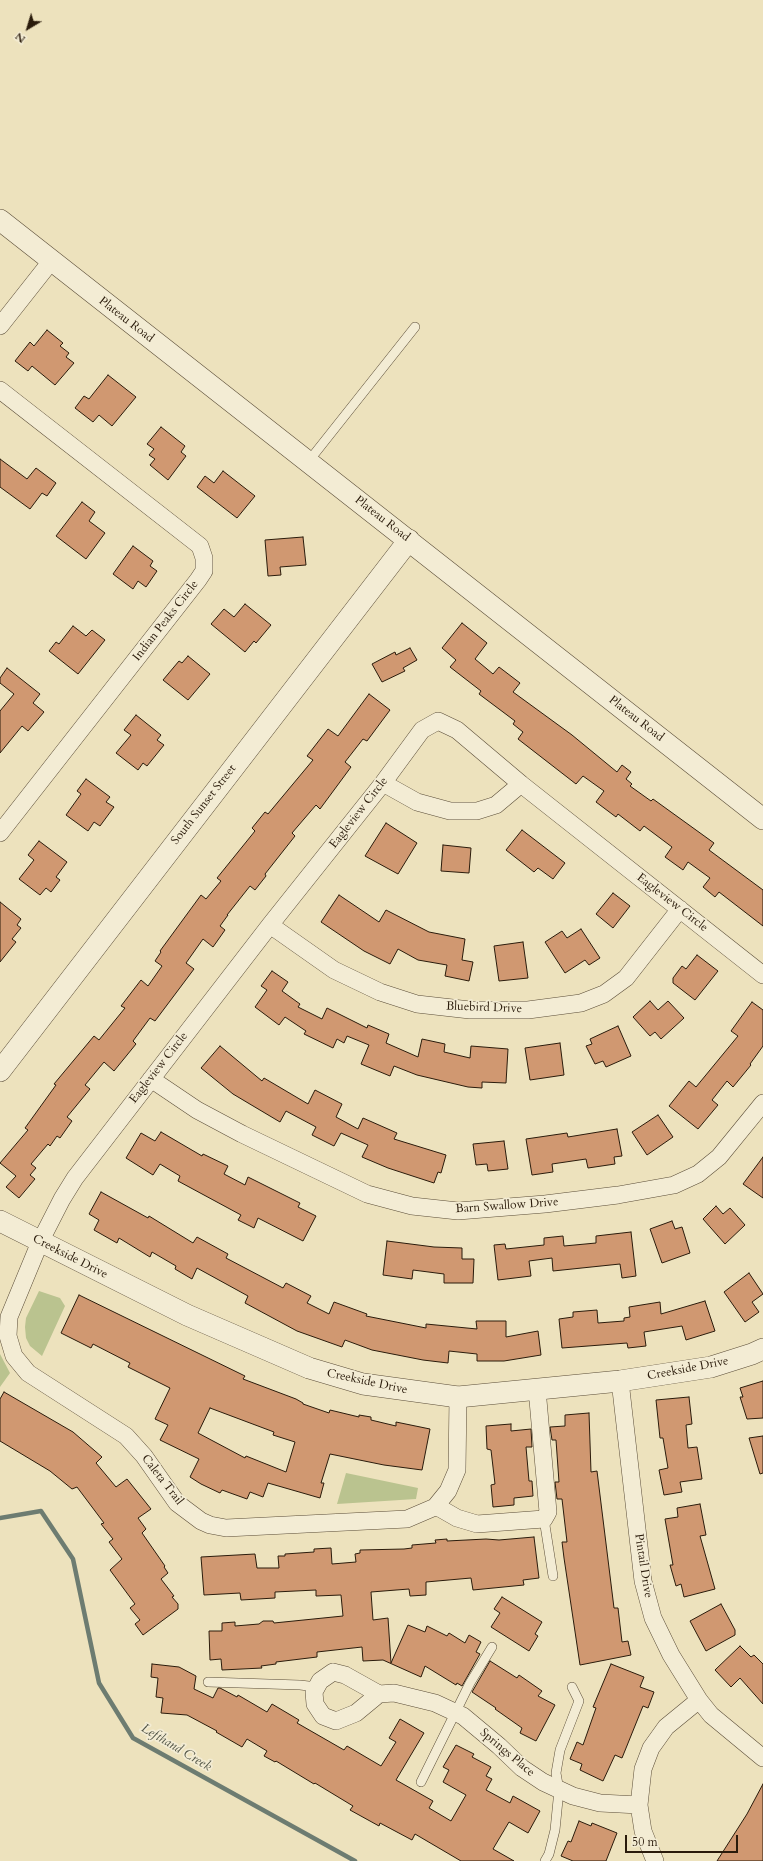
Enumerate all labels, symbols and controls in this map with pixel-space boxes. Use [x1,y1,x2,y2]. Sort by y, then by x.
north arrow [8,8,48,48]
text: N [12,29,29,47]
street label: Plateau Road [96,294,156,346]
street label: Plateau Road [352,493,412,545]
street label: Indian Peaks Circle [130,578,202,664]
street label: Plateau Road [606,693,666,745]
street label: South Sunset Street [168,762,240,848]
street label: Eagleview Circle [327,775,391,851]
street label: Eagleview Circle [634,871,710,935]
street label: Bluebird Drive [446,999,522,1017]
street label: Eagleview Circle [127,1030,191,1106]
street label: Barn Swallow Drive [455,1195,559,1217]
street label: Creekside Drive [30,1232,110,1282]
street label: Creekside Drive [646,1354,730,1384]
street label: Creekside Drive [325,1366,409,1398]
street label: Caleta Trail [138,1452,186,1508]
street label: Pintail Drive [631,1533,655,1599]
water label: Lefthand Creek [138,1721,214,1775]
street label: Springs Place [477,1726,537,1780]
scale bar [627,1827,740,1853]
text: 50 m [632,1834,658,1850]

